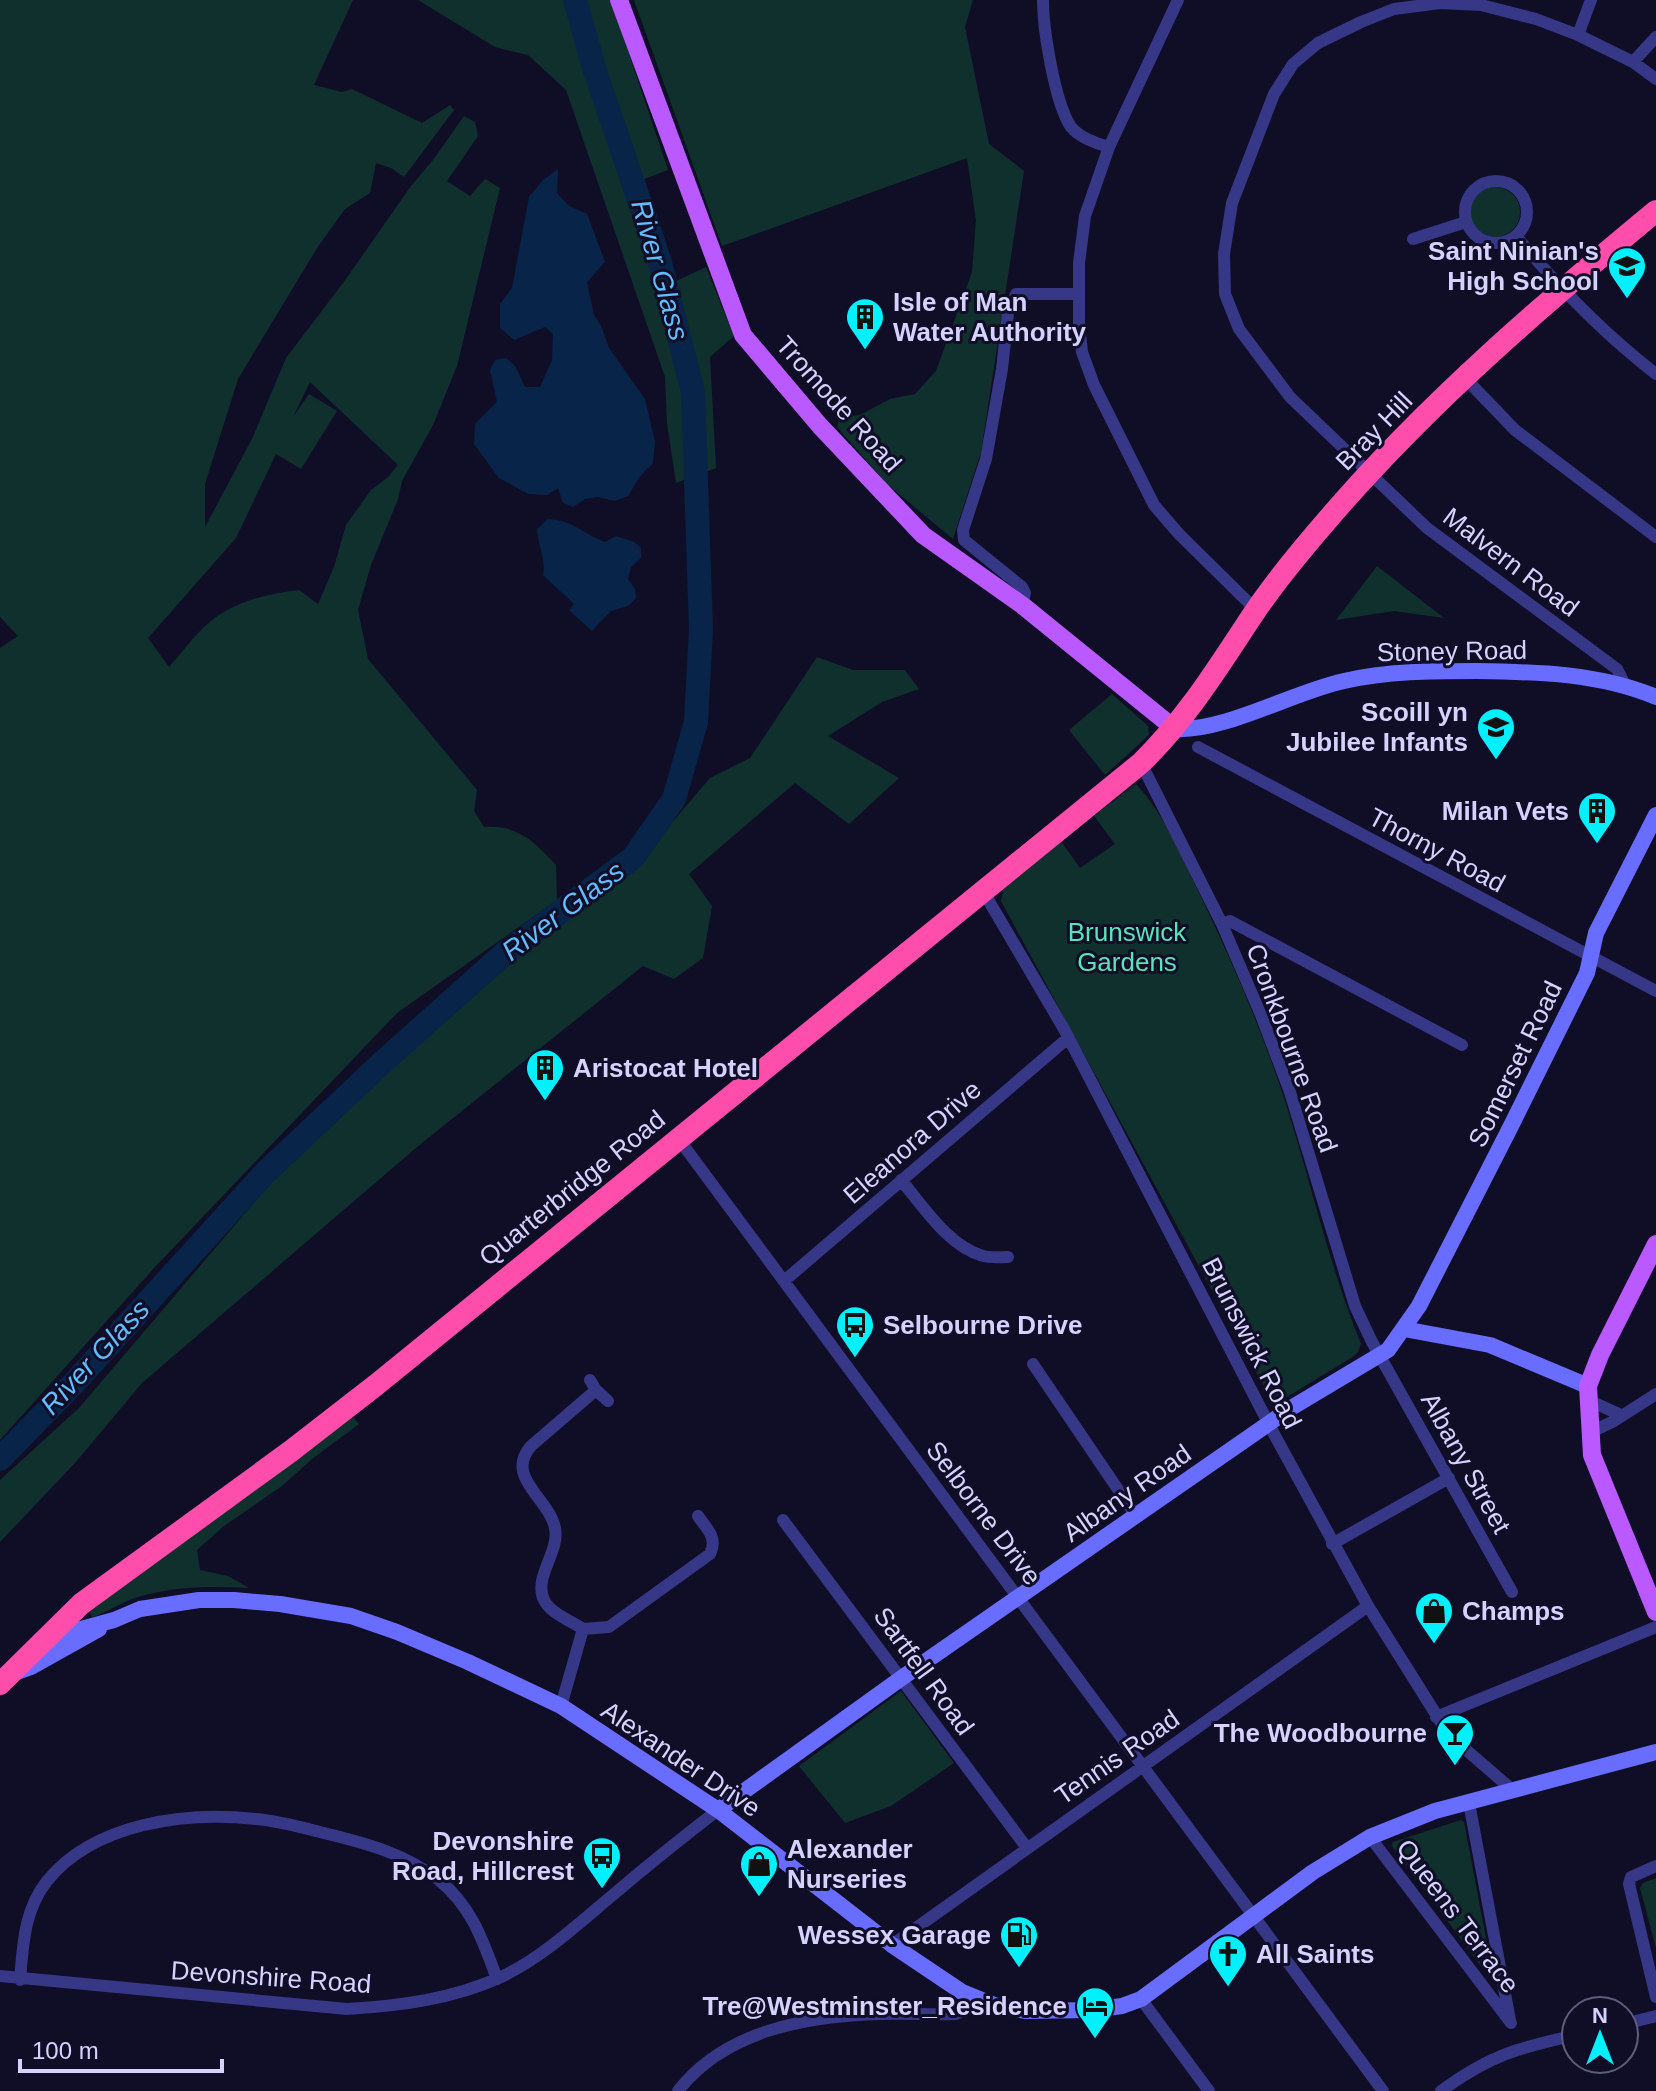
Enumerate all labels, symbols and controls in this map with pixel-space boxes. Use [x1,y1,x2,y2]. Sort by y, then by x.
water label: River Glass [625,196,695,344]
place label: Saint Ninian's High School [1428,236,1599,296]
school or university icon: Saint Ninian's High School [1606,245,1648,300]
place label: Isle of Man Water Authority [893,287,1087,347]
building icon: Isle of Man Water Authority [844,296,886,351]
street label: Tromode Road [770,330,908,478]
street label: Bray Hill [1330,386,1418,476]
street label: Malvern Road [1437,501,1585,623]
street label: Stoney Road [1377,635,1527,667]
place label: Scoill yn Jubilee Infants [1286,697,1468,757]
school or university icon: Scoill yn Jubilee Infants [1475,706,1517,761]
building icon: Milan Vets [1576,790,1618,845]
place label: Milan Vets [1442,796,1569,826]
street label: Thorny Road [1364,801,1510,899]
water label: River Glass [496,855,630,967]
park label: Brunswick Gardens [1068,917,1187,977]
street label: Cronkbourne Road [1240,940,1344,1156]
street label: Somerset Road [1462,976,1568,1152]
building icon: Aristocat Hotel [524,1047,566,1102]
place label: Aristocat Hotel [573,1053,758,1083]
street label: Eleanora Drive [837,1074,987,1210]
street label: Quarterbridge Road [473,1104,671,1272]
street label: Brunswick Road [1196,1252,1308,1434]
water label: River Glass [34,1294,156,1420]
bus stop icon: Selbourne Drive [834,1304,876,1359]
place label: Selbourne Drive [883,1310,1082,1340]
street label: Albany Street [1415,1387,1517,1539]
street label: Selborne Drive [920,1435,1048,1591]
street label: Albany Road [1057,1438,1197,1548]
shop icon: Champs [1413,1590,1455,1645]
place label: Champs [1462,1596,1565,1626]
street label: Sartfell Road [868,1601,980,1741]
street label: Alexander Drive [596,1695,766,1823]
street label: Tennis Road [1049,1703,1185,1811]
bar icon: The Woodbourne [1434,1712,1476,1767]
place label: The Woodbourne [1214,1718,1427,1748]
place label: Devonshire Road, Hillcrest [392,1826,574,1886]
street label: Queens Terrace [1390,1833,1526,1999]
place label: Alexander Nurseries [787,1834,913,1894]
bus stop icon: Devonshire Road, Hillcrest [581,1835,623,1890]
shop icon: Alexander Nurseries [738,1843,780,1898]
fuel station icon: Wessex Garage [998,1914,1040,1969]
place label: Wessex Garage [798,1920,991,1950]
church icon: All Saints [1207,1933,1249,1988]
place label: All Saints [1256,1939,1374,1969]
street label: Devonshire Road [170,1955,372,1999]
hotel icon: Tre@Westminster_Residence [1074,1985,1116,2040]
place label: Tre@Westminster_Residence [703,1991,1067,2021]
north arrow [1560,1995,1640,2075]
text: N [1592,2003,1608,2028]
scale bar [20,2023,222,2073]
text: 100 m [32,2037,99,2064]

